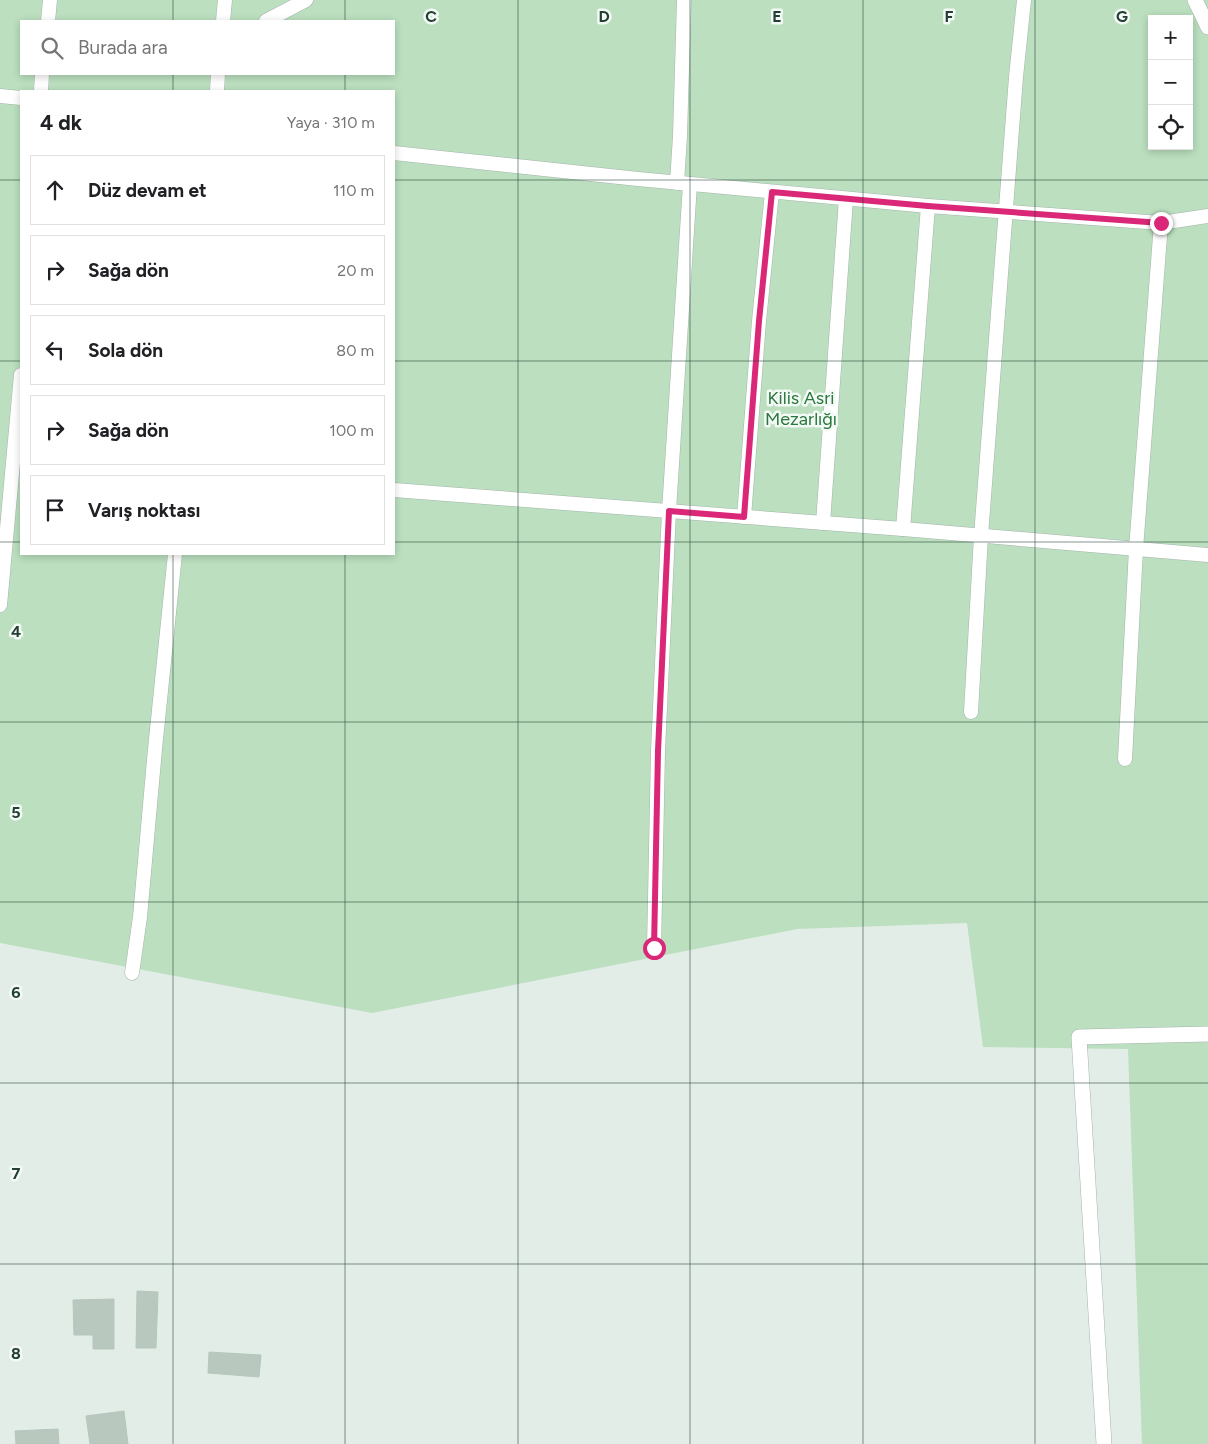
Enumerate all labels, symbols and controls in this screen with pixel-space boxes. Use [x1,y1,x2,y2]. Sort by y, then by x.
text: C [425,7,437,26]
text: D [598,7,610,26]
text: E [772,7,782,26]
text: F [945,7,954,26]
text: G [1116,7,1128,26]
map controls [1148,15,1193,150]
button: + [1148,15,1193,60]
search box [20,20,395,75]
icon: search [38,34,66,62]
text: Burada ara [78,36,168,59]
button: − [1148,60,1193,105]
button: locate [1148,105,1193,150]
text: 4 dk [40,110,82,135]
text: Yaya · 310 m [287,113,375,132]
icon: ahead [41,176,69,204]
text: Düz devam et [88,179,207,202]
text: 110 m [333,181,374,200]
route end [1150,212,1173,235]
icon: right [41,256,69,284]
text: Sağa dön [88,259,169,282]
text: 20 m [337,261,374,280]
icon: left [41,336,69,364]
text: Sola dön [88,339,163,362]
text: 80 m [336,341,374,360]
park label: Kilis Asri Mezarlığı [765,387,837,430]
icon: right [41,416,69,444]
text: Sağa dön [88,419,169,442]
text: 100 m [329,421,374,440]
icon: arrive [41,496,69,524]
text: Varış noktası [88,499,200,522]
text: 4 [11,622,21,641]
text: 5 [11,803,21,822]
route start [643,937,666,960]
text: 6 [11,983,21,1002]
text: 7 [12,1164,21,1183]
text: 8 [11,1344,21,1363]

